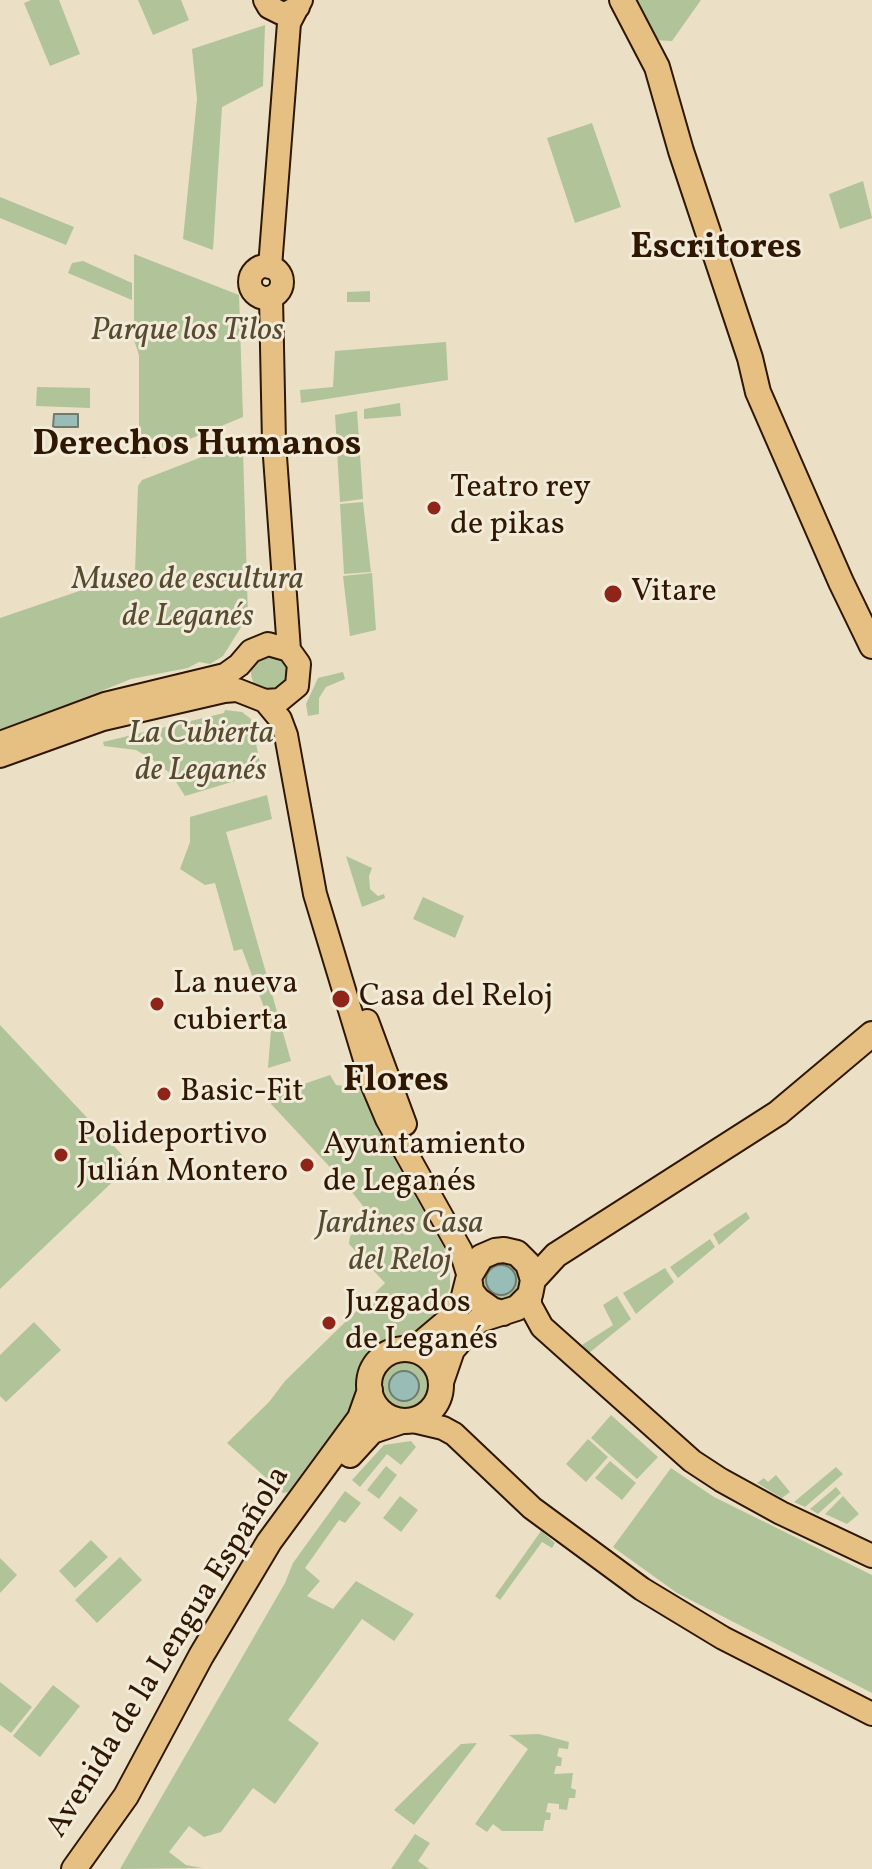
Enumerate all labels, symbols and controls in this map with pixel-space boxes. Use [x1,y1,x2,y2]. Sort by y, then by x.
district label: Escritores [630,228,802,272]
park label: Parque los Tilos [90,314,284,352]
district label: Derechos Humanos [33,425,361,469]
place label: Teatro rey de pikas [450,471,591,546]
marker: Teatro rey de pikas [425,499,443,517]
park label: Museo de escultura de Leganés [72,563,304,638]
place label: Vitare [631,575,717,613]
marker: Vitare [602,583,624,605]
park label: La Cubierta de Leganés [128,717,274,792]
place label: La nueva cubierta [173,967,298,1042]
place label: Casa del Reloj [359,980,553,1018]
marker: Casa del Reloj [330,988,352,1010]
marker: La nueva cubierta [148,995,166,1013]
district label: Flores [343,1061,449,1105]
place label: Basic-Fit [180,1075,304,1113]
marker: Basic-Fit [155,1085,173,1103]
place label: Polideportivo Julián Montero [77,1118,288,1193]
place label: Ayuntamiento de Leganés [323,1128,525,1203]
marker: Polideportivo Julián Montero [52,1146,70,1164]
marker: Ayuntamiento de Leganés [298,1156,316,1174]
park label: Jardines Casa del Reloj [316,1207,484,1282]
place label: Juzgados de Leganés [345,1286,498,1361]
marker: Juzgados de Leganés [320,1314,338,1332]
street label: Avenida de la Lengua Española [40,1460,300,1846]

